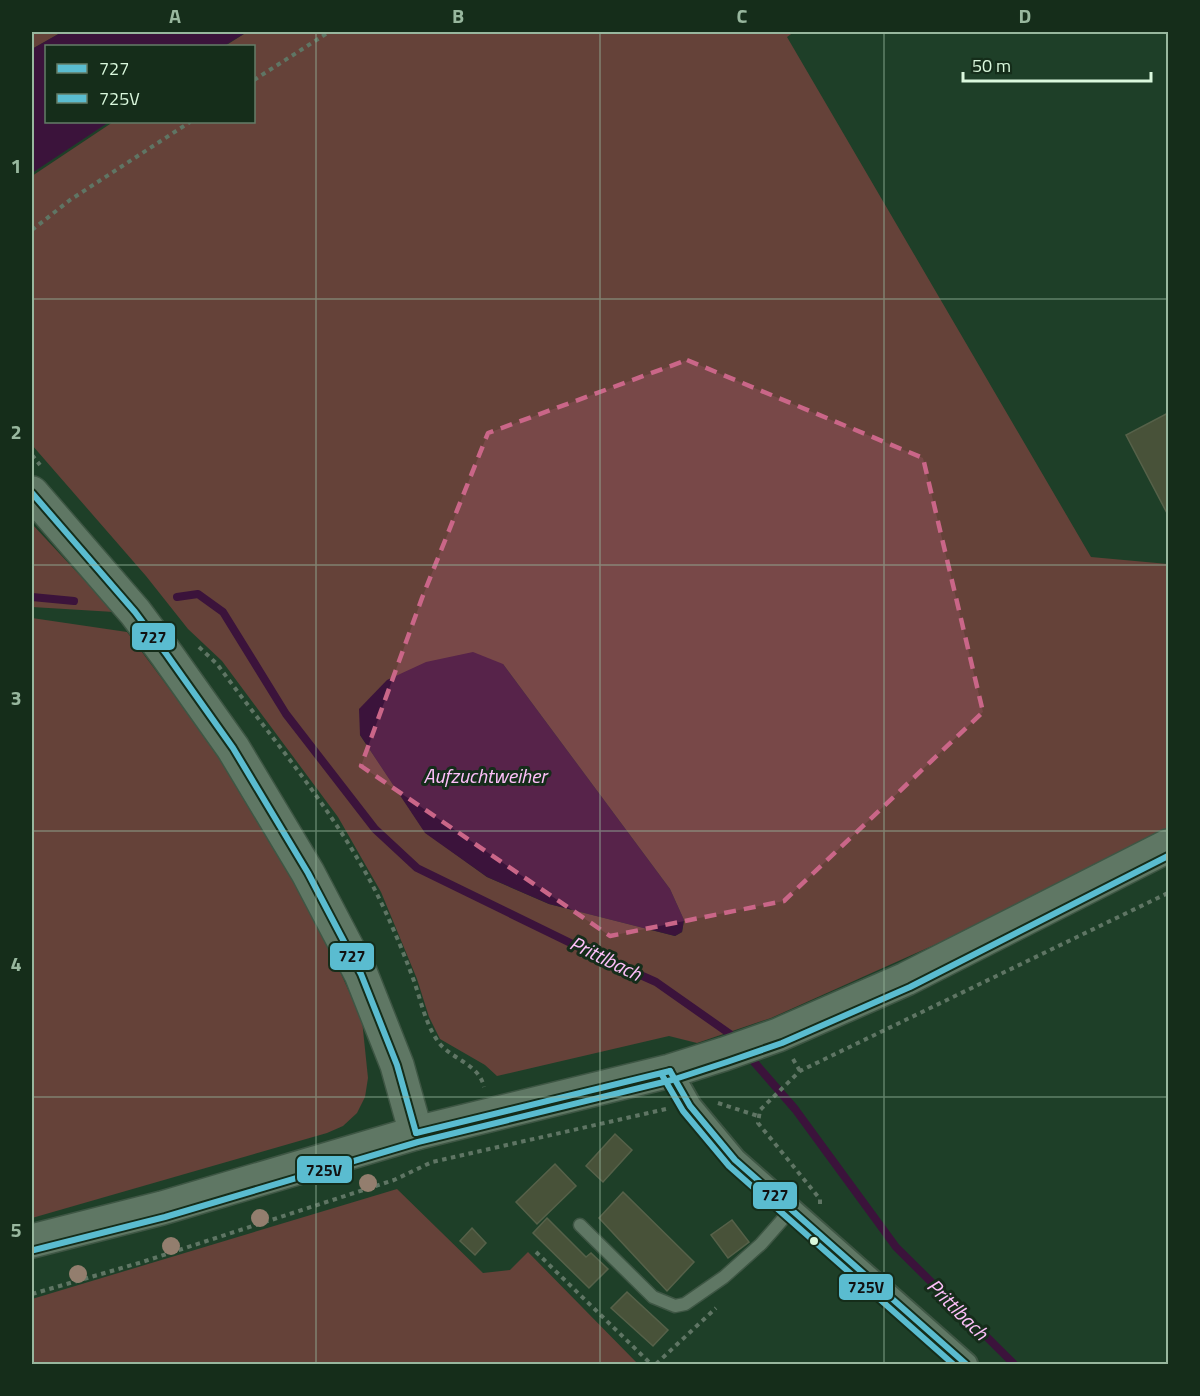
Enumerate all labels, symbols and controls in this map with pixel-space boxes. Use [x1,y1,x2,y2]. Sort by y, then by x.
text: A [169,0,181,31]
text: B [452,0,464,31]
text: C [737,0,748,31]
text: D [1019,0,1031,31]
legend [45,45,255,123]
scale bar [963,45,1150,83]
text: 50 m [972,52,1011,79]
text: 727 [99,55,129,82]
text: 725V [99,85,140,112]
text: 1 [10,150,22,181]
text: 2 [10,416,22,447]
line badge: 727 [131,622,176,651]
text: 727 [140,625,166,649]
text: 3 [10,682,22,713]
water label: Aufzuchtweiher [423,760,549,791]
water label: Prittlbach [565,927,648,989]
line badge: 727 [329,942,375,971]
text: 727 [339,944,365,968]
text: 4 [10,948,22,979]
line badge: 725V [296,1155,353,1184]
text: 725V [306,1158,343,1182]
line badge: 727 [752,1181,798,1210]
text: 727 [762,1183,788,1207]
text: 5 [10,1214,22,1245]
unlabelled marker [808,1235,820,1247]
water label: Prittlbach [920,1271,997,1348]
line badge: 725V [838,1273,894,1301]
text: 725V [848,1275,885,1299]

